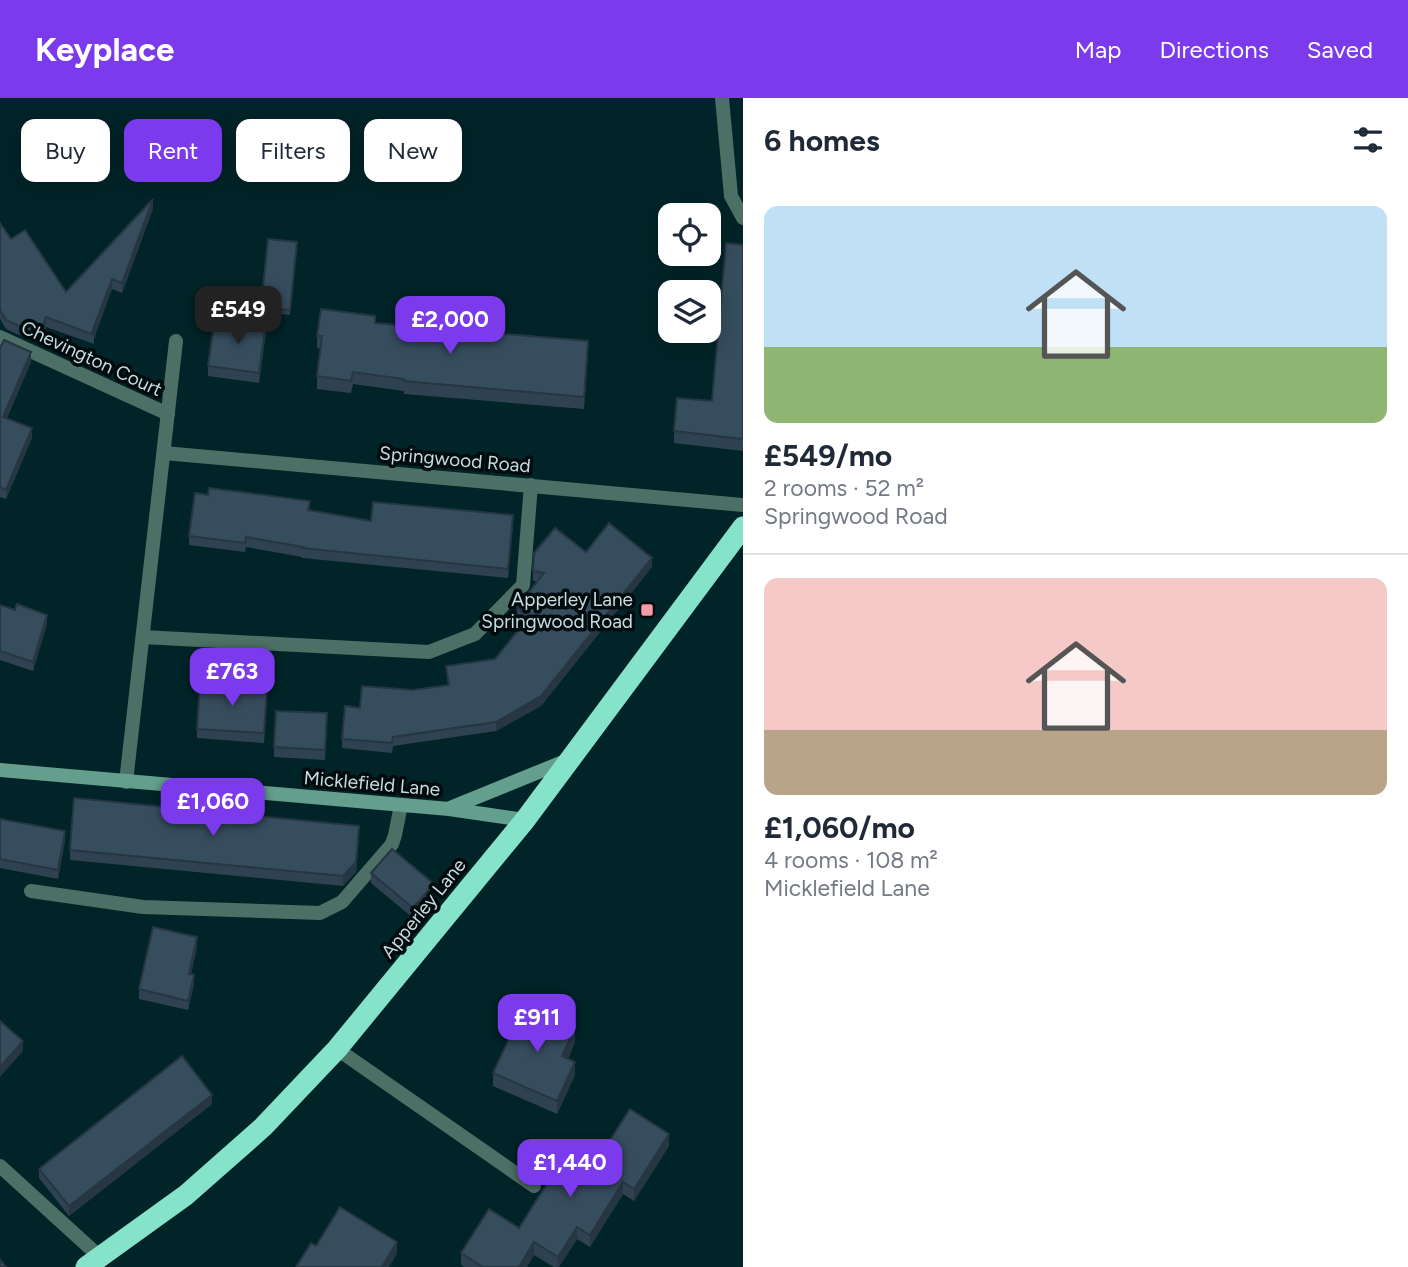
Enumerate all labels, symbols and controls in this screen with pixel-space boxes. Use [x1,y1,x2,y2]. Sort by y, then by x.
text: Keyplace [35,30,174,69]
text: Map [1075,35,1121,64]
text: Directions [1159,35,1269,64]
text: Saved [1307,35,1373,64]
chip: Buy [21,119,110,182]
chip: Rent [124,119,222,182]
chip: Filters [236,119,350,182]
chip: New [364,119,462,182]
icon: filters [1349,121,1387,159]
text: 6 homes [764,122,880,159]
map controls [658,203,721,343]
button: locate [658,203,721,266]
icon: home [1013,251,1139,377]
button: layers [658,280,721,343]
pin: £549 [197,286,279,346]
text: £549 [211,295,265,323]
pin: £2,000 [393,296,507,356]
text: £2,000 [411,305,489,333]
street label: Chevington Court [18,316,166,401]
text: £549/mo [764,437,892,474]
street label: Springwood Road [378,441,532,478]
text: 2 rooms · 52 m² [764,474,924,502]
text: Springwood Road [764,502,948,530]
place label: Apperley Lane Springwood Road [481,588,633,633]
marker: Apperley Lane Springwood Road [639,602,655,618]
icon: home [1013,623,1139,749]
pin: £763 [191,648,273,708]
text: £763 [206,657,258,685]
street label: Micklefield Lane [303,766,441,801]
pin: £1,060 [156,778,270,838]
text: £1,060 [177,787,249,815]
text: £1,060/mo [764,809,915,846]
text: 4 rooms · 108 m² [764,846,938,874]
street label: Apperley Lane [376,854,471,963]
text: Micklefield Lane [764,874,930,902]
pin: £911 [496,995,578,1054]
text: £911 [514,1003,560,1031]
pin: £1,440 [513,1140,627,1199]
text: £1,440 [533,1148,607,1176]

